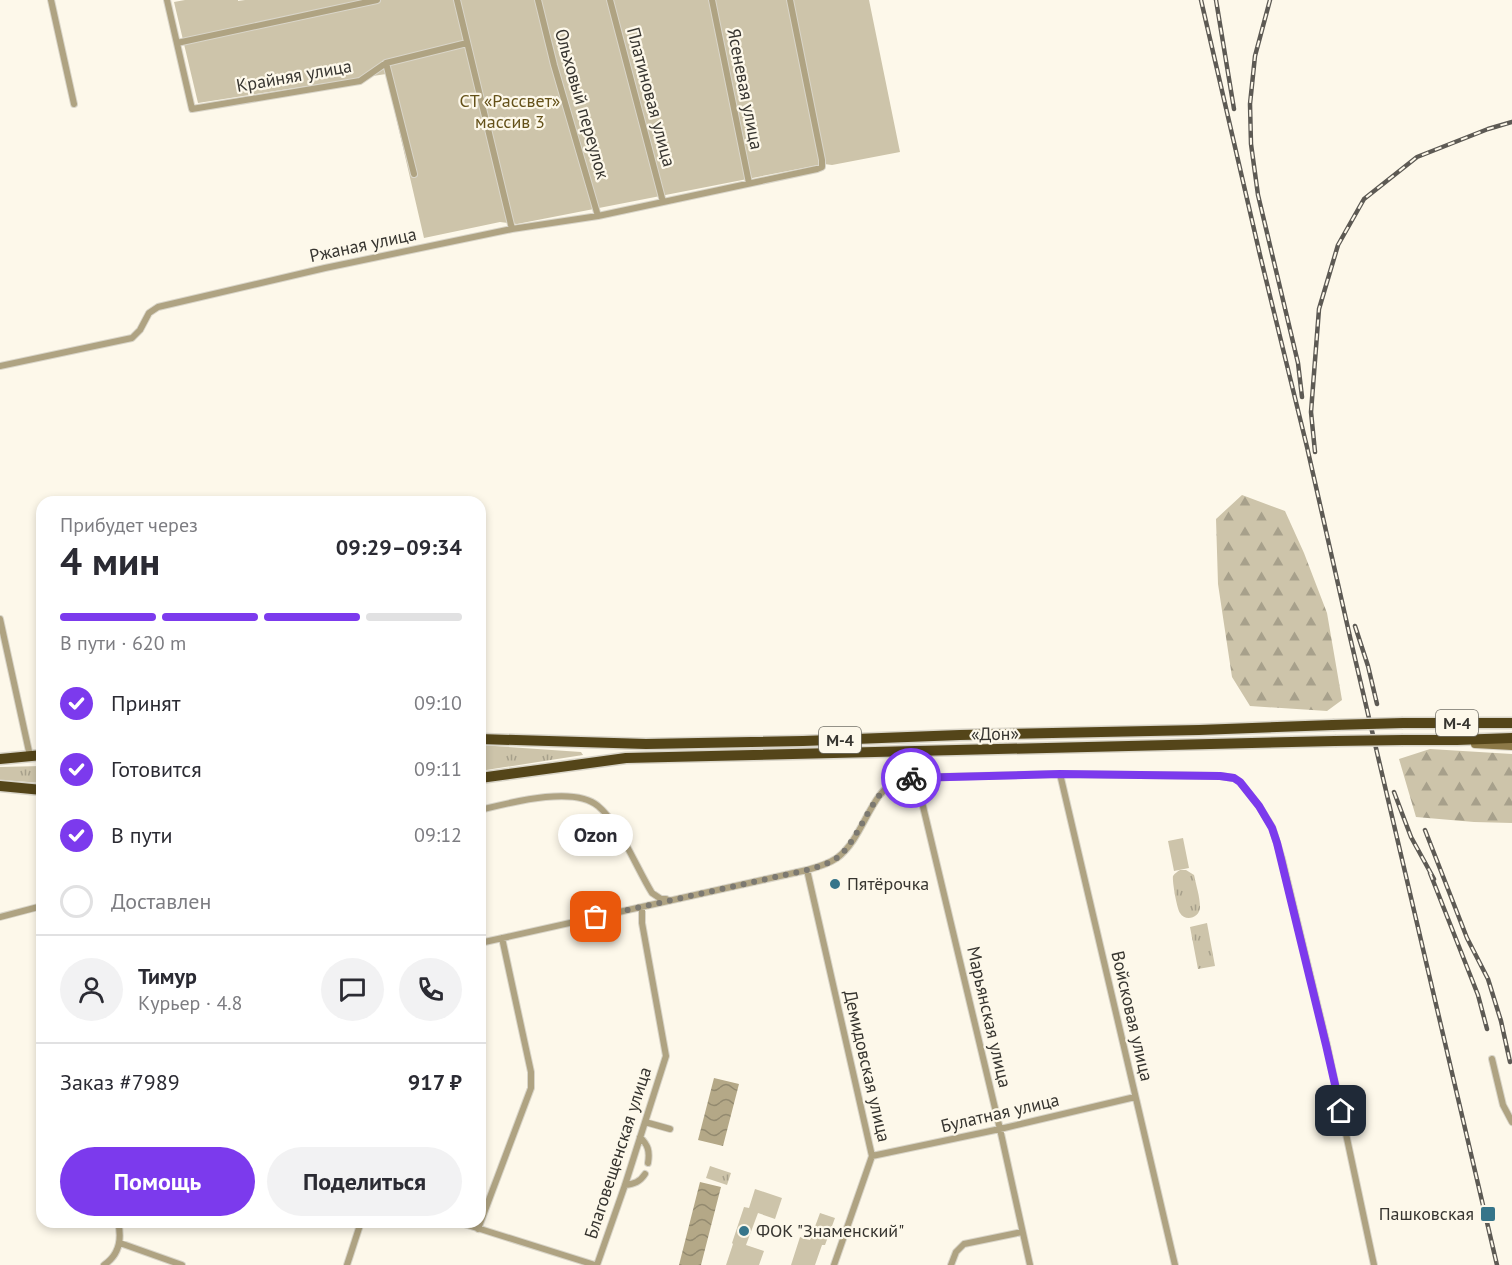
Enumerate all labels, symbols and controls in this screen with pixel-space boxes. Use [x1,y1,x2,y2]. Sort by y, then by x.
street label: Платиновая улица [622,25,681,169]
street label: Ольховый переулок [550,26,615,182]
street label: Ясеневая улица [722,26,769,151]
street label: Крайняя улица [234,54,353,97]
park label: СТ «Рассвет» массив 3 [460,89,560,133]
street label: Ржаная улица [307,222,418,267]
text: Прибудет через [60,512,198,538]
text: 09:29–09:34 [336,533,462,561]
text: 4 мин [60,535,160,586]
text: В пути · 620 m [60,630,186,656]
icon: check [60,687,93,720]
text: Принят [111,689,181,717]
text: 09:10 [414,690,462,716]
road number: М-4 [1436,710,1478,736]
street label: «Дон» [971,722,1019,745]
road number: М-4 [819,727,861,753]
courier [881,748,941,808]
icon: check [60,753,93,786]
text: Готовится [111,755,202,783]
text: 09:11 [414,756,462,782]
icon: bike [895,762,928,795]
callout: Ozon [558,815,634,857]
icon: check [60,819,93,852]
text: В пути [111,821,173,849]
text: 09:12 [414,822,462,848]
text: Ozon [574,822,617,848]
place label: Пятёрочка [847,872,929,895]
marker: Пятёрочка [828,877,842,891]
text: Доставлен [111,887,211,915]
pin [570,891,621,942]
icon: bag [579,900,612,933]
street label: Марьянская улица [962,944,1017,1090]
street label: Войсковая улица [1106,948,1159,1083]
button: person [60,958,123,1021]
button: chat [321,958,384,1021]
button: phone [399,958,462,1021]
text: Тимур [138,962,197,990]
street label: Демидовская улица [839,988,896,1144]
text: Курьер · 4.8 [138,990,242,1016]
street label: Благовещенская улица [579,1064,656,1242]
text: Заказ #7989 [60,1068,180,1096]
text: 917 ₽ [408,1068,462,1096]
pin [1315,1085,1366,1136]
street label: Булатная улица [938,1088,1061,1137]
icon: home [1324,1094,1357,1127]
button: Помощь [60,1147,255,1216]
button: Поделиться [267,1147,462,1216]
place label: Пашковская [1379,1202,1474,1225]
marker: Пашковская [1479,1205,1497,1223]
place label: ФОК "Знаменский" [756,1219,904,1242]
marker: ФОК "Знаменский" [737,1224,751,1238]

